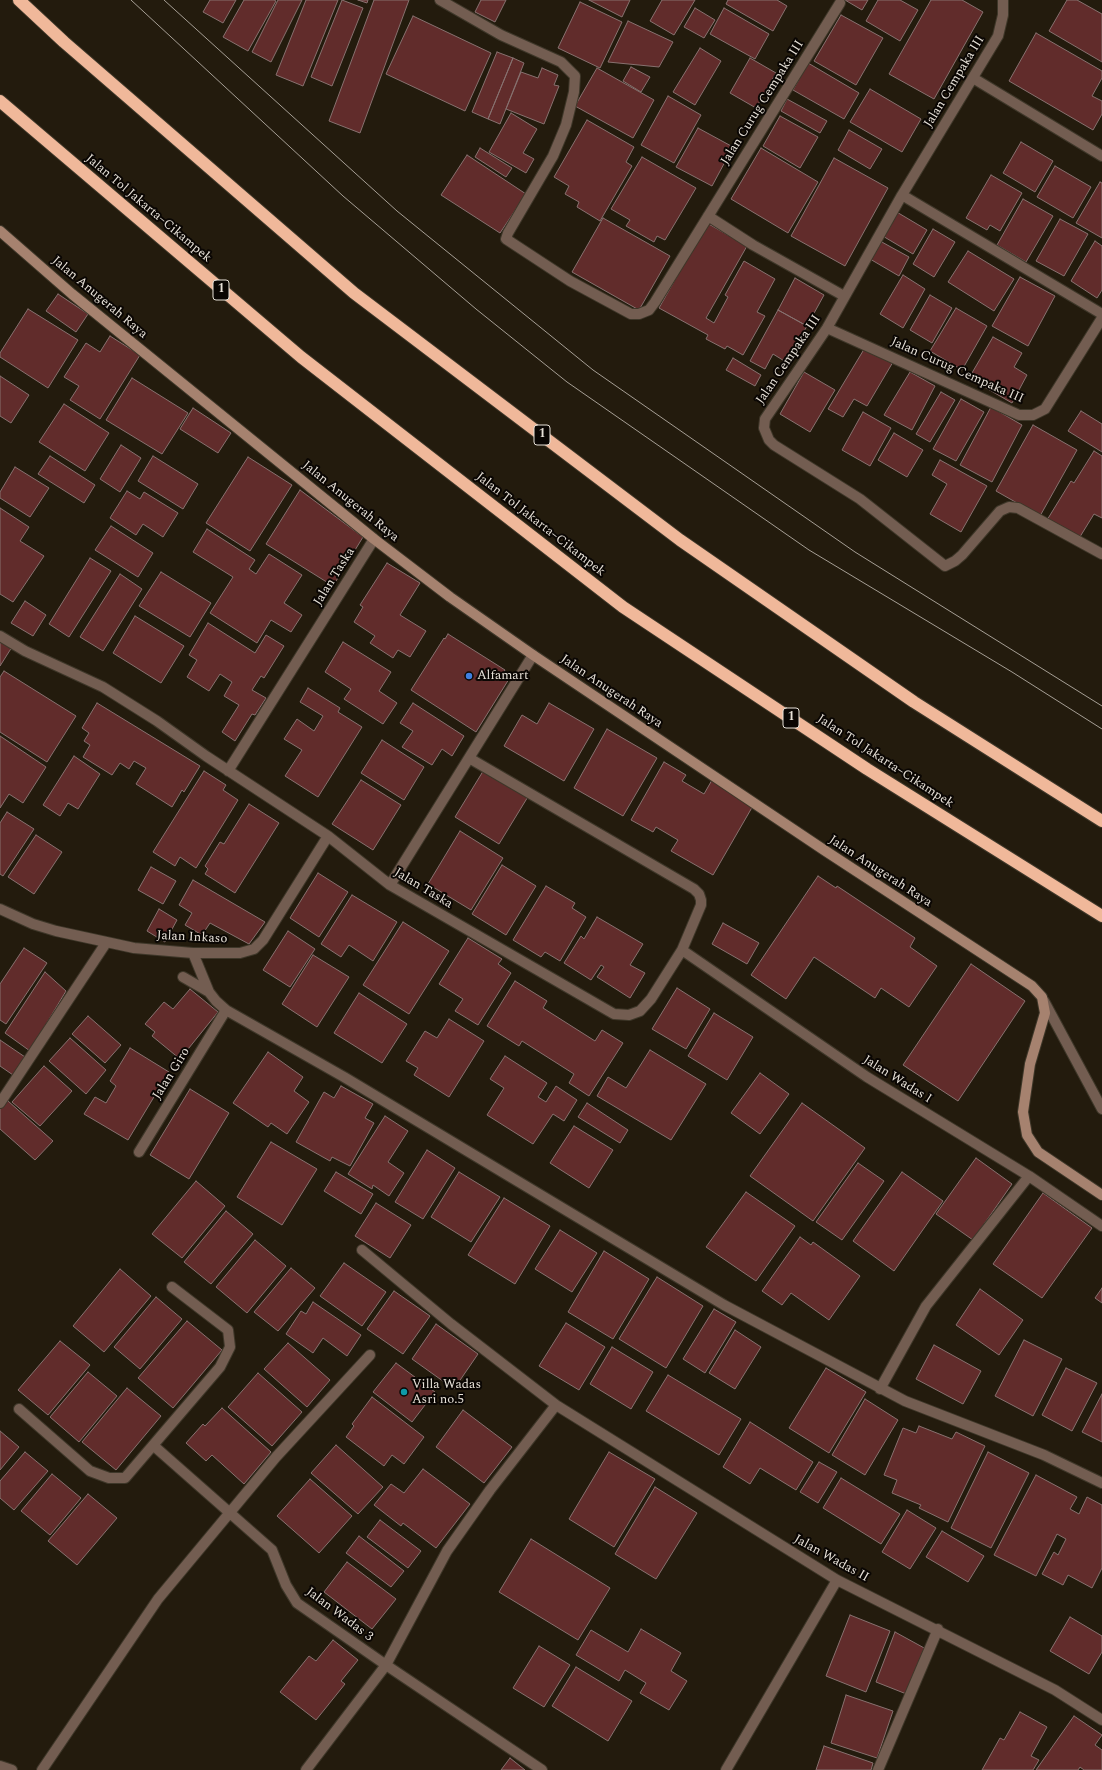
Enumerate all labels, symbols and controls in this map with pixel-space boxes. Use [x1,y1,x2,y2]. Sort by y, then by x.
street label: Jalan Cempaka III [921,33,989,131]
street label: Jalan Curug Cempaka III [718,38,808,168]
street label: Jalan Tol Jakarta–Cikampek [82,152,214,266]
street label: Jalan Anugerah Raya [48,254,150,342]
road number: 1 [213,280,229,300]
street label: Jalan Cempaka III [753,312,825,408]
street label: Jalan Curug Cempaka III [888,335,1026,407]
road number: 1 [534,425,550,445]
street label: Jalan Anugerah Raya [299,458,401,546]
street label: Jalan Tol Jakarta–Cikampek [472,470,608,580]
street label: Jalan Taska [311,545,359,609]
street label: Jalan Anugerah Raya [557,652,665,732]
place label: Alfamart [477,668,528,684]
marker: Alfamart [464,671,474,681]
road number: 1 [783,708,799,728]
street label: Jalan Tol Jakarta–Cikampek [814,712,956,812]
street label: Jalan Anugerah Raya [825,833,935,911]
street label: Jalan Taska [391,865,455,913]
street label: Jalan Inkaso [156,928,228,948]
street label: Jalan Giro [150,1045,194,1103]
street label: Jalan Wadas I [860,1053,934,1107]
place label: Villa Wadas Asri no.5 [412,1377,481,1408]
marker: Villa Wadas Asri no.5 [399,1387,409,1397]
street label: Jalan Wadas II [791,1532,871,1586]
street label: Jalan Wadas 3 [302,1585,376,1645]

